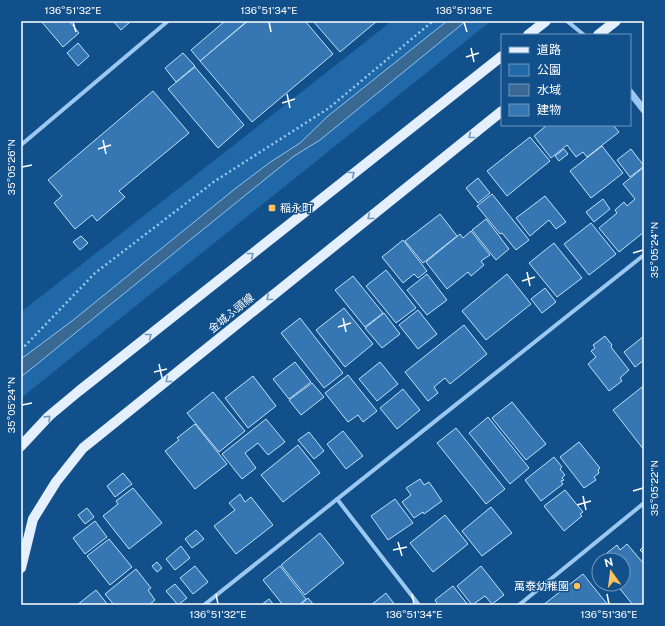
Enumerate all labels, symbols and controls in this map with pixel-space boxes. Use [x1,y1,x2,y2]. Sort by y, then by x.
text: 136°51'32"E [45,4,101,16]
text: 136°51'34"E [240,4,298,16]
text: 136°51'36"E [435,4,493,16]
legend [501,34,631,126]
text: 道路 [537,43,561,57]
text: 公園 [537,63,561,77]
text: 水域 [537,83,561,97]
text: 建物 [537,103,561,117]
one-way arrow [469,131,476,138]
text: 35°05'26"N [5,139,17,195]
one-way arrow [348,172,355,179]
place label: 稲永町 [280,202,313,214]
marker: 稲永町 [267,203,277,213]
one-way arrow [367,212,374,219]
text: 35°05'24"N [648,222,660,278]
one-way arrow [246,253,253,260]
street label: 金城ふ頭線 [206,291,256,335]
one-way arrow [266,294,273,301]
one-way arrow [144,333,151,340]
one-way arrow [165,375,172,382]
text: 35°05'24"N [5,377,17,433]
one-way arrow [43,415,51,423]
text: 35°05'22"N [648,460,660,516]
north arrow [591,552,631,592]
text: N [603,555,614,569]
place label: 萬泰幼稚園 [514,580,569,592]
marker: 萬泰幼稚園 [572,581,582,591]
text: 136°51'32"E [190,608,246,620]
text: 136°51'34"E [385,608,443,620]
text: 136°51'36"E [580,608,638,620]

